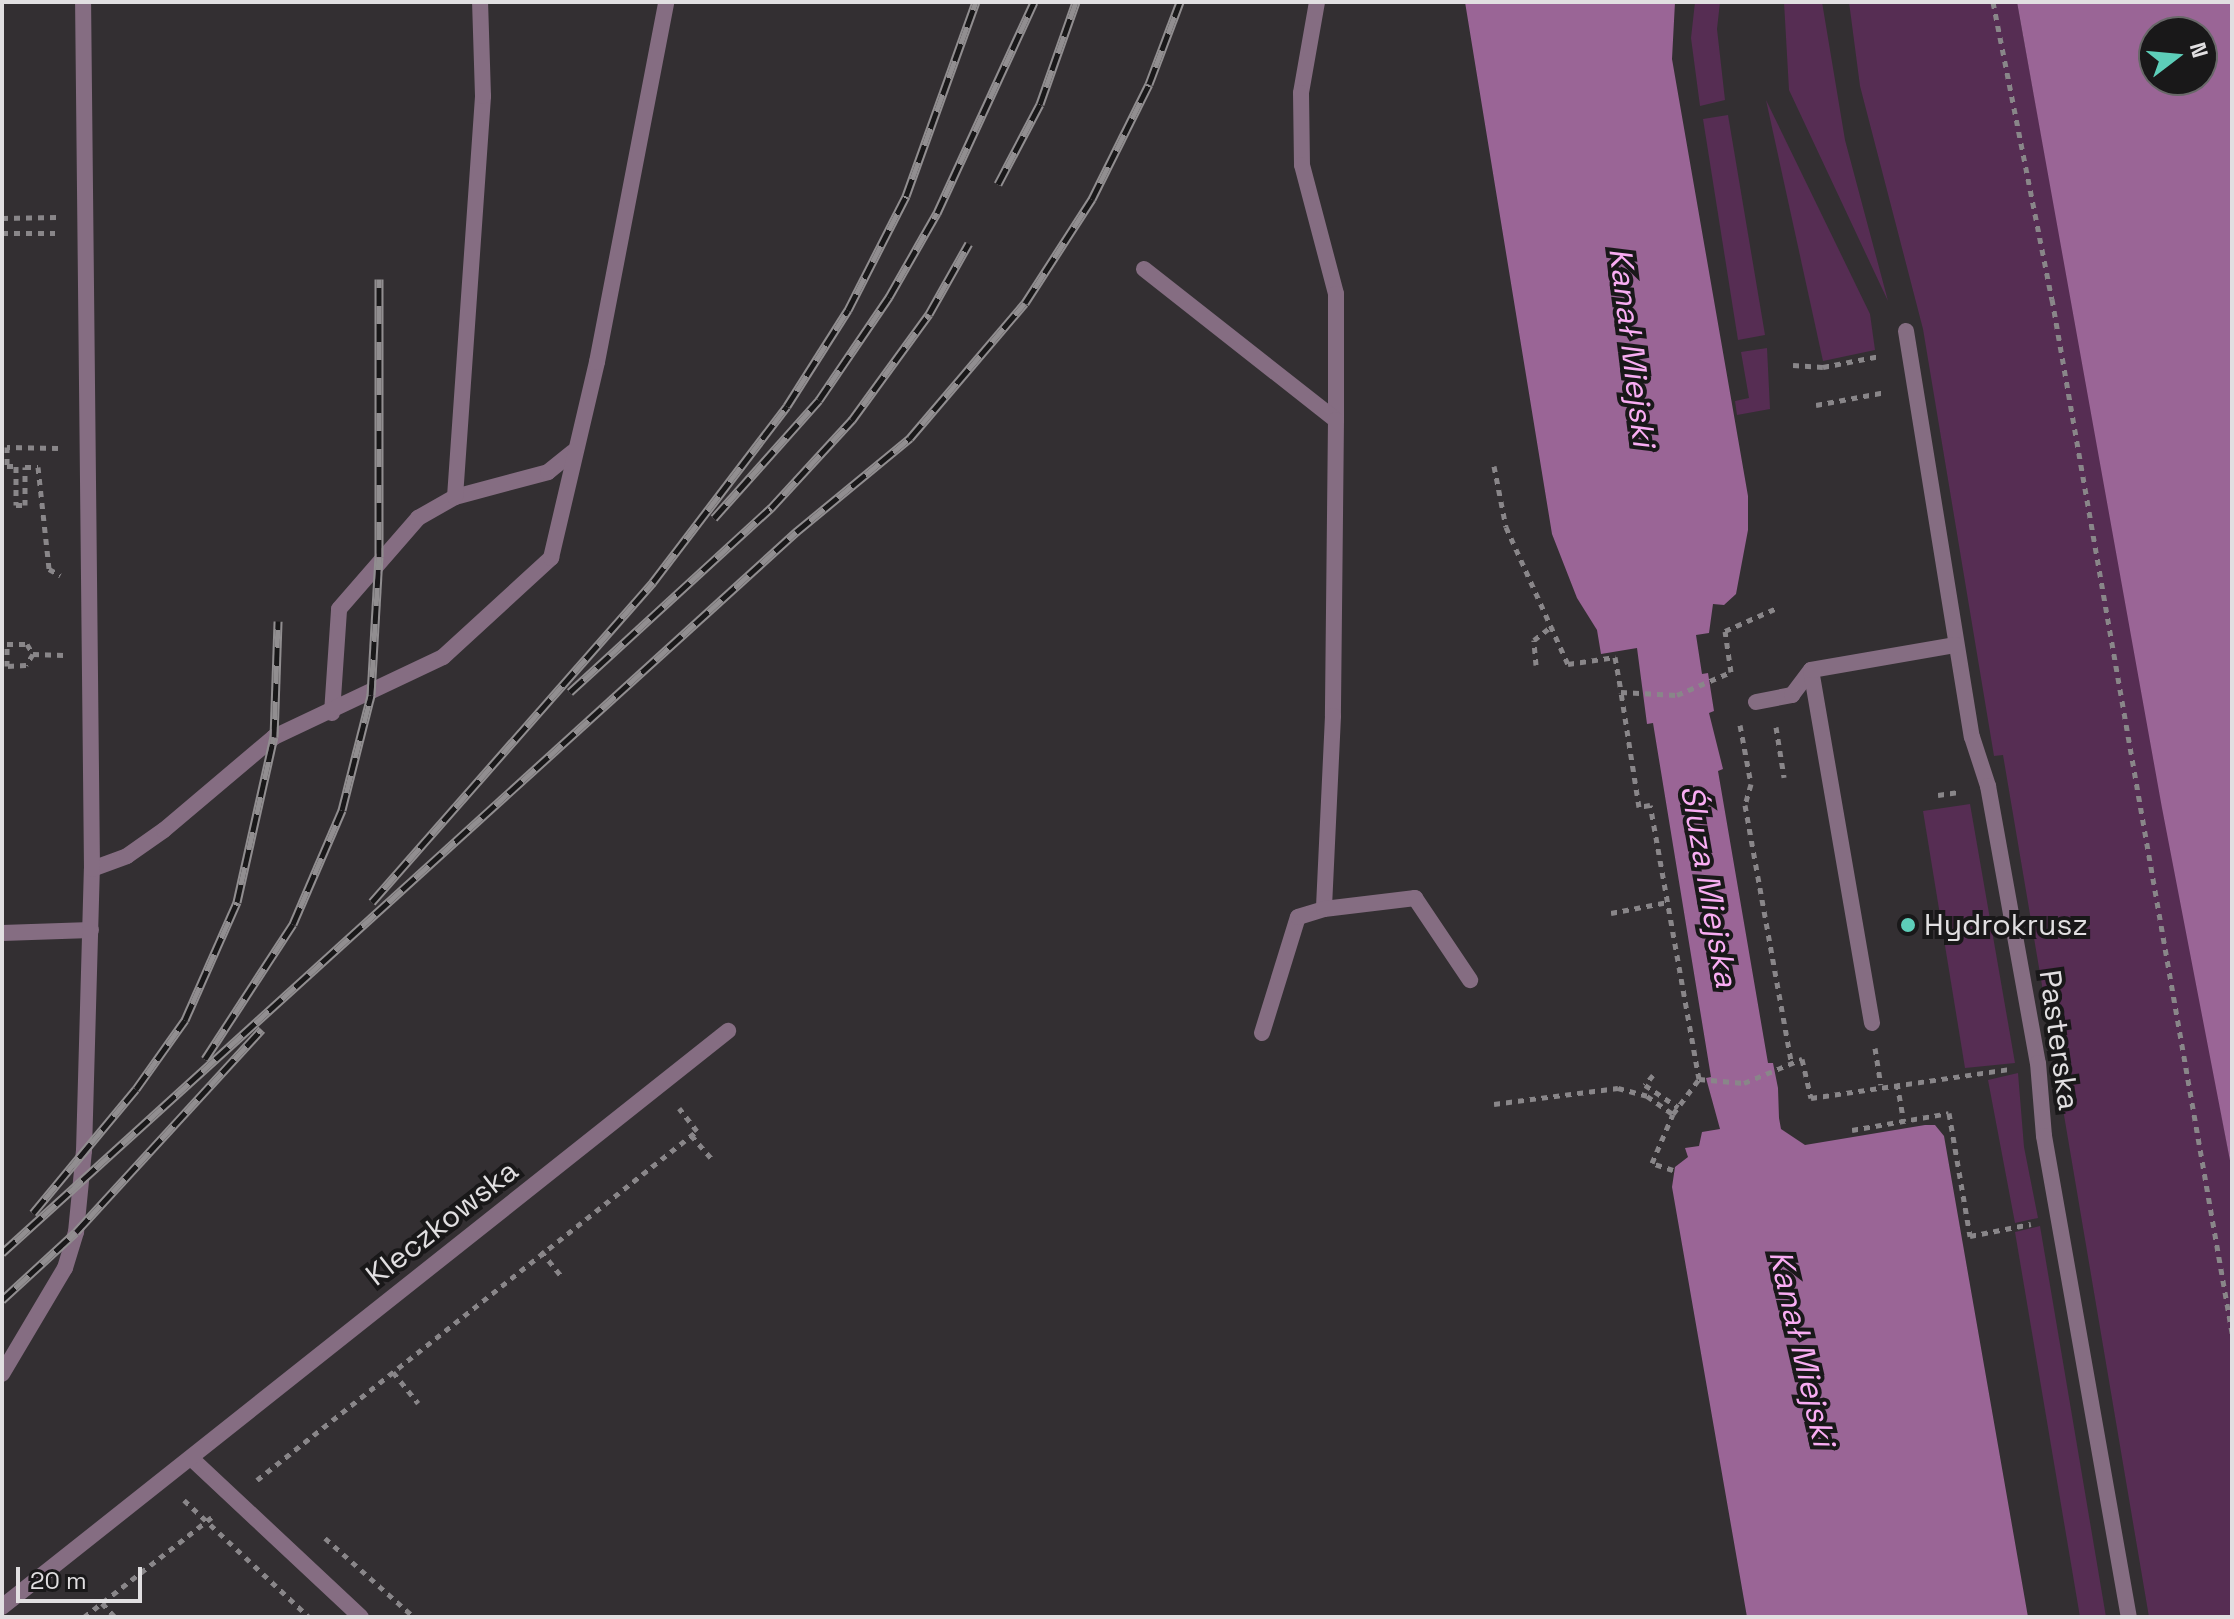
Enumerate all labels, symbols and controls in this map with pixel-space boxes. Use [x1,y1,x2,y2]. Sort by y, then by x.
north arrow [2138,16,2218,96]
text: N [2184,39,2215,61]
water label: Kanał Miejski [1601,245,1663,449]
water label: Śluza Miejska [1672,782,1746,990]
place label: Hydrokrusz [1924,907,2088,943]
marker: Hydrokrusz [1899,916,1917,934]
street label: Pasterska [2031,968,2087,1112]
street label: Kleczkowska [359,1153,525,1293]
water label: Kanał Miejski [1761,1246,1843,1450]
scale bar [20,1551,146,1601]
text: 20 m [30,1565,87,1596]

